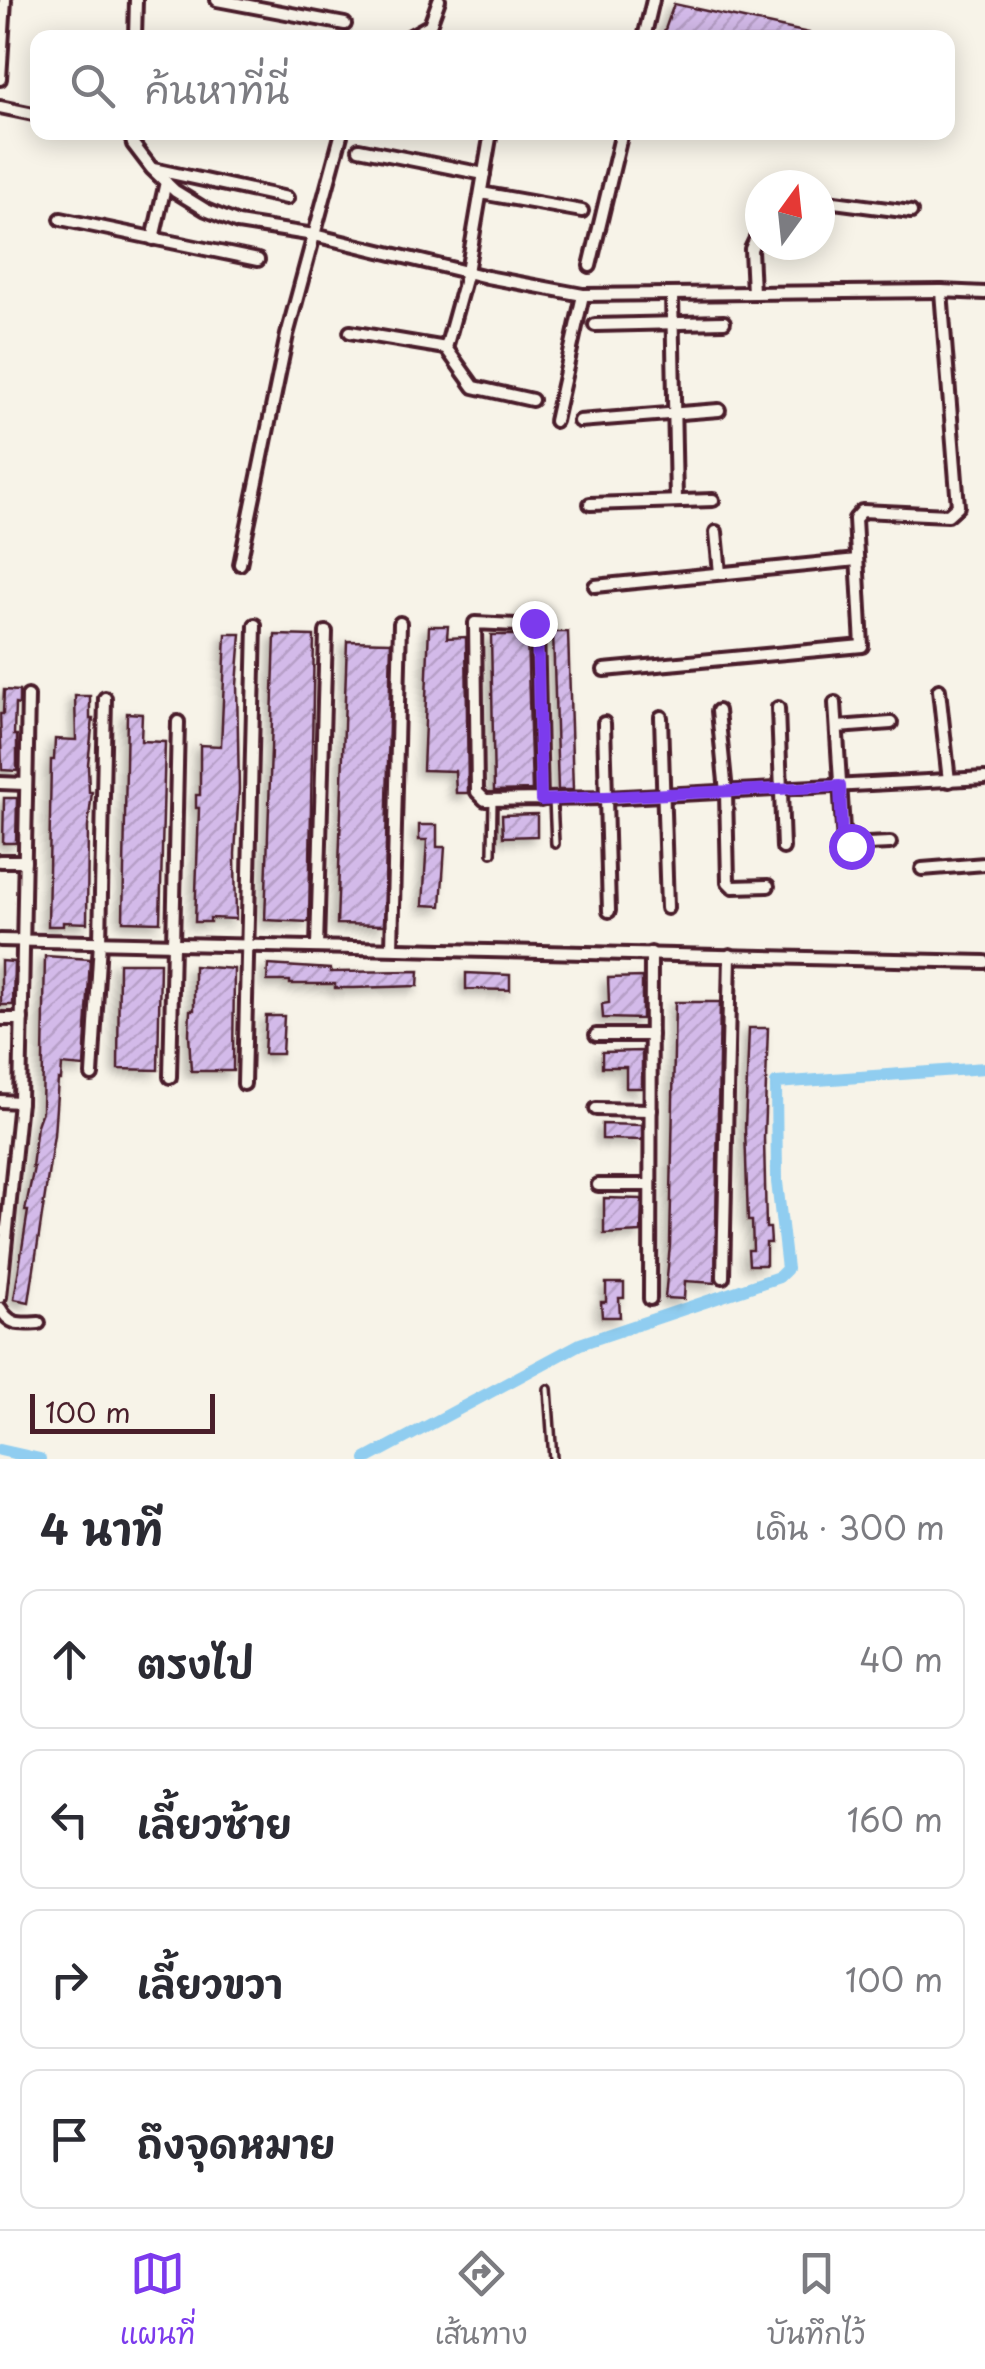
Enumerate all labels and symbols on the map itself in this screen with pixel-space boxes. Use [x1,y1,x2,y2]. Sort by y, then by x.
north arrow [745,170,835,260]
route end [512,601,558,647]
route start [829,824,875,870]
scale bar [30,1389,215,1434]

